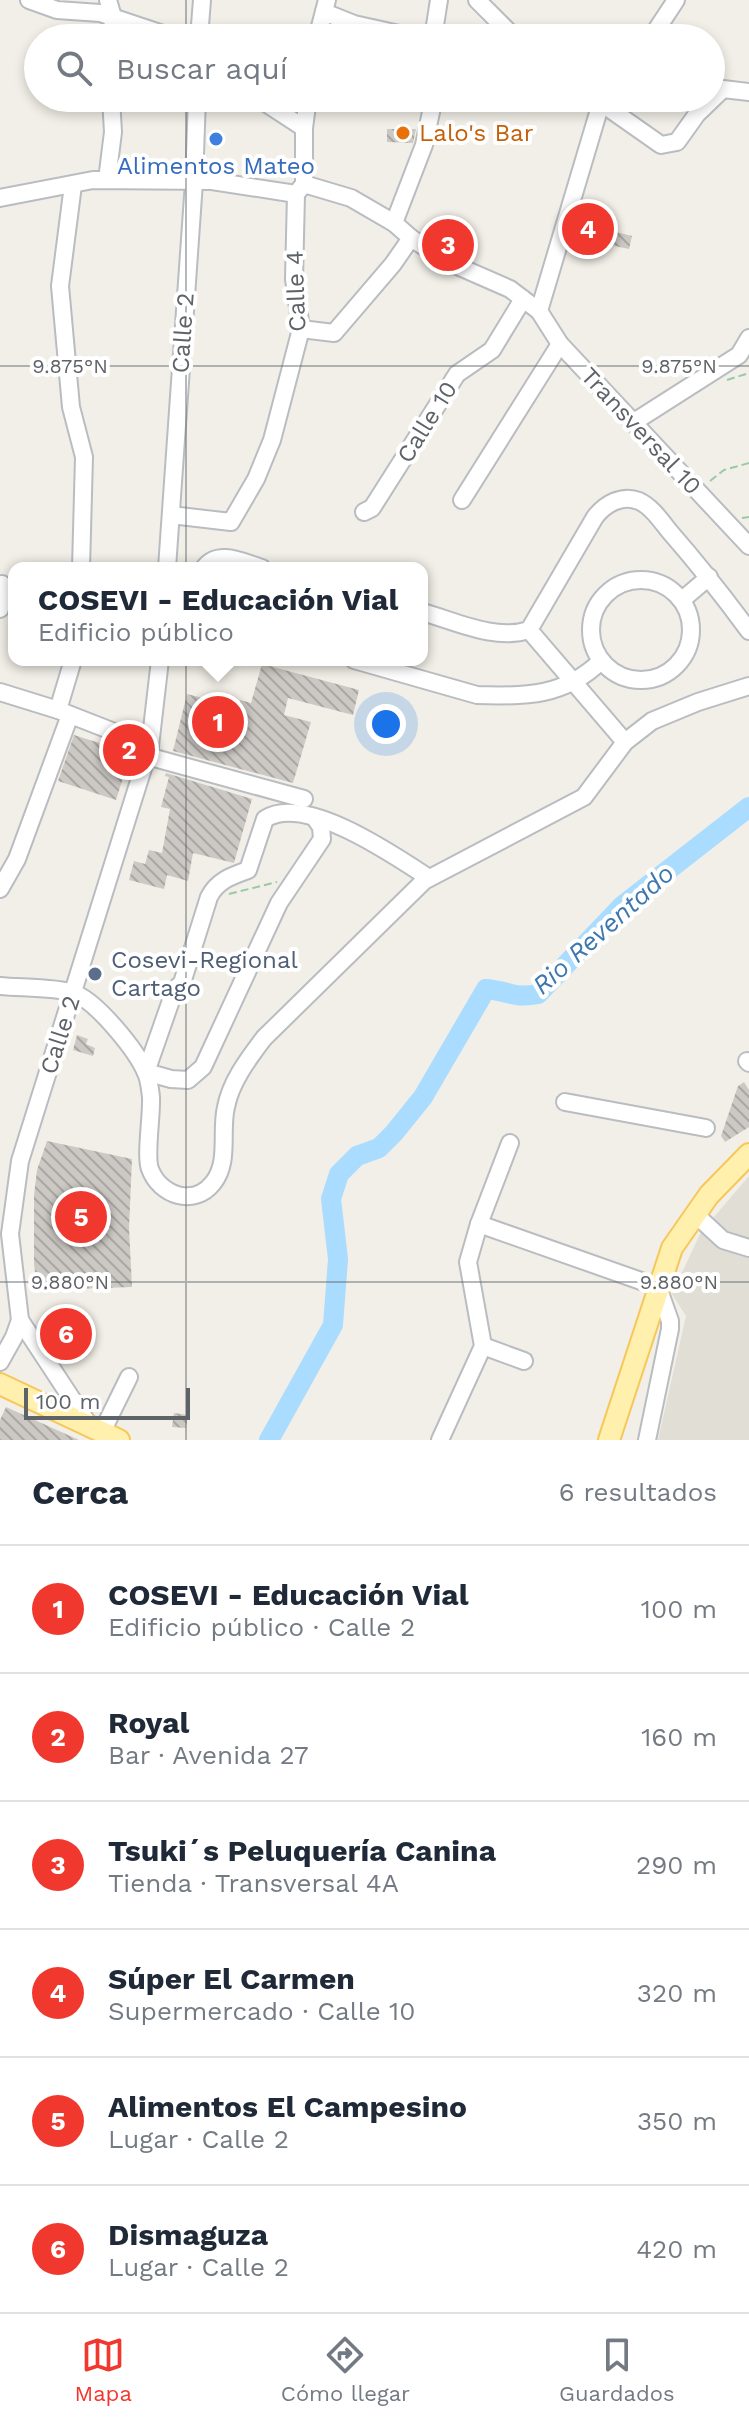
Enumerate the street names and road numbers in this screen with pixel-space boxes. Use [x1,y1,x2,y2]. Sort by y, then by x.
street label: Calle 4 [281,250,311,332]
street label: Calle 2 [166,292,200,374]
street label: Transversal 10 [575,362,707,500]
street label: Calle 10 [391,376,463,468]
street label: Calle 2 [34,992,86,1078]

